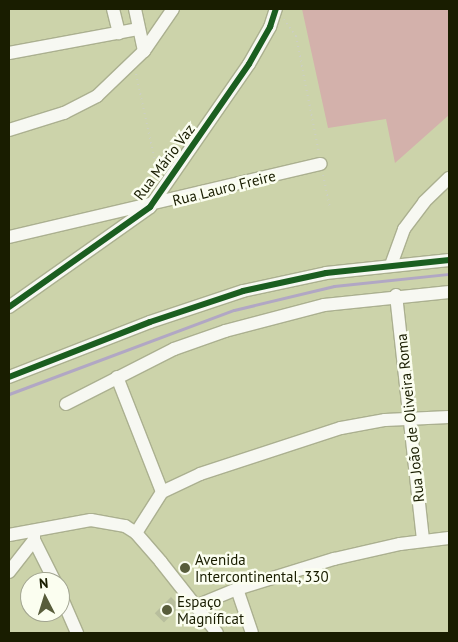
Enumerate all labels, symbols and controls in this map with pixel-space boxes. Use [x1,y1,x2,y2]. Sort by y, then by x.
street label: Rua Mário Vaz [130,120,198,204]
street label: Rua Lauro Freire [171,166,277,210]
street label: Rua João de Oliveira Roma [392,333,428,503]
place label: Avenida Intercontinental, 330 [195,550,330,585]
marker: Avenida Intercontinental, 330 [179,562,191,574]
north arrow [20,572,70,622]
text: N [38,574,49,592]
place label: Espaço Magníficat [177,592,244,627]
marker: Espaço Magníficat [161,604,173,616]

